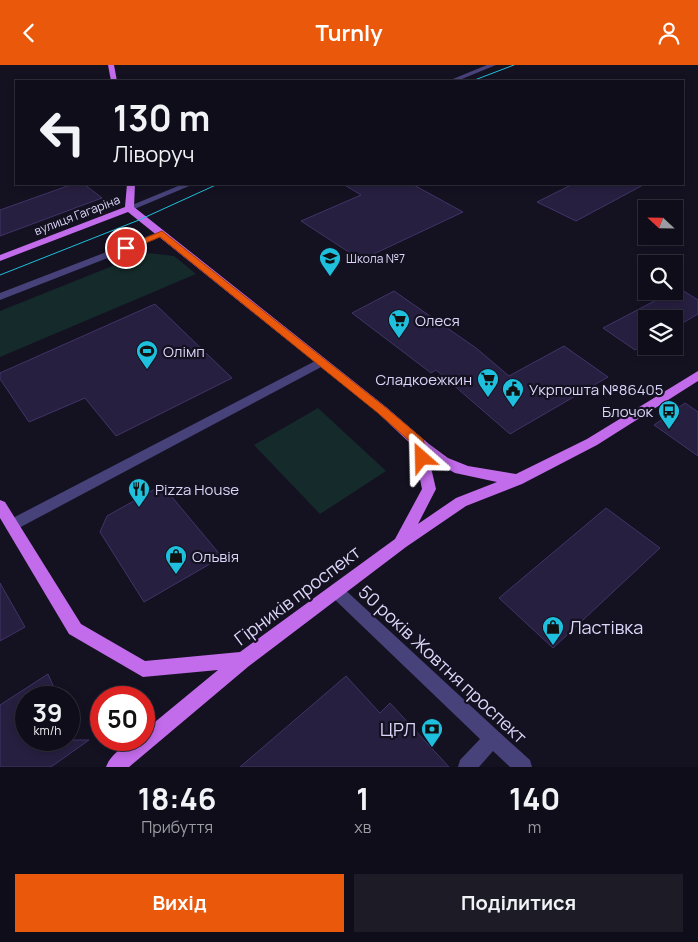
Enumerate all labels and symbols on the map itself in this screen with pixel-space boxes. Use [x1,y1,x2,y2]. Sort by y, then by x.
street label: вулиця Гагаріна [32,191,122,239]
north arrow [638,200,682,245]
pin [105,227,147,269]
school or university icon: Школа №7 [318,246,342,277]
place label: Школа №7 [346,250,405,267]
supermarket icon: Олеся [387,308,411,339]
place label: Олеся [415,310,460,331]
sports icon: Олімп [135,339,159,370]
place label: Олімп [163,341,205,362]
supermarket icon: Сладкоежкин [476,367,500,398]
place label: Сладкоежкин [375,369,472,390]
public building icon: Укрпошта №86405 [501,377,525,408]
place label: Укрпошта №86405 [529,379,663,400]
bus stop icon: Блочок [657,399,681,430]
place label: Блочок [602,401,654,422]
position arrow [395,431,447,483]
restaurant icon: Pizza House [127,477,151,508]
place label: Pizza House [155,479,239,500]
street label: Гірників проспект [229,540,365,650]
shop icon: Ольвія [164,544,188,575]
place label: Ольвія [192,546,239,567]
street label: 50 років Жовтня проспект [354,580,532,748]
shop icon: Ластівка [541,615,565,646]
place label: Ластівка [569,615,643,639]
speed limit sign: 50 [90,686,155,751]
place label: ЦРЛ [380,717,416,741]
bank icon: ЦРЛ [420,717,444,748]

